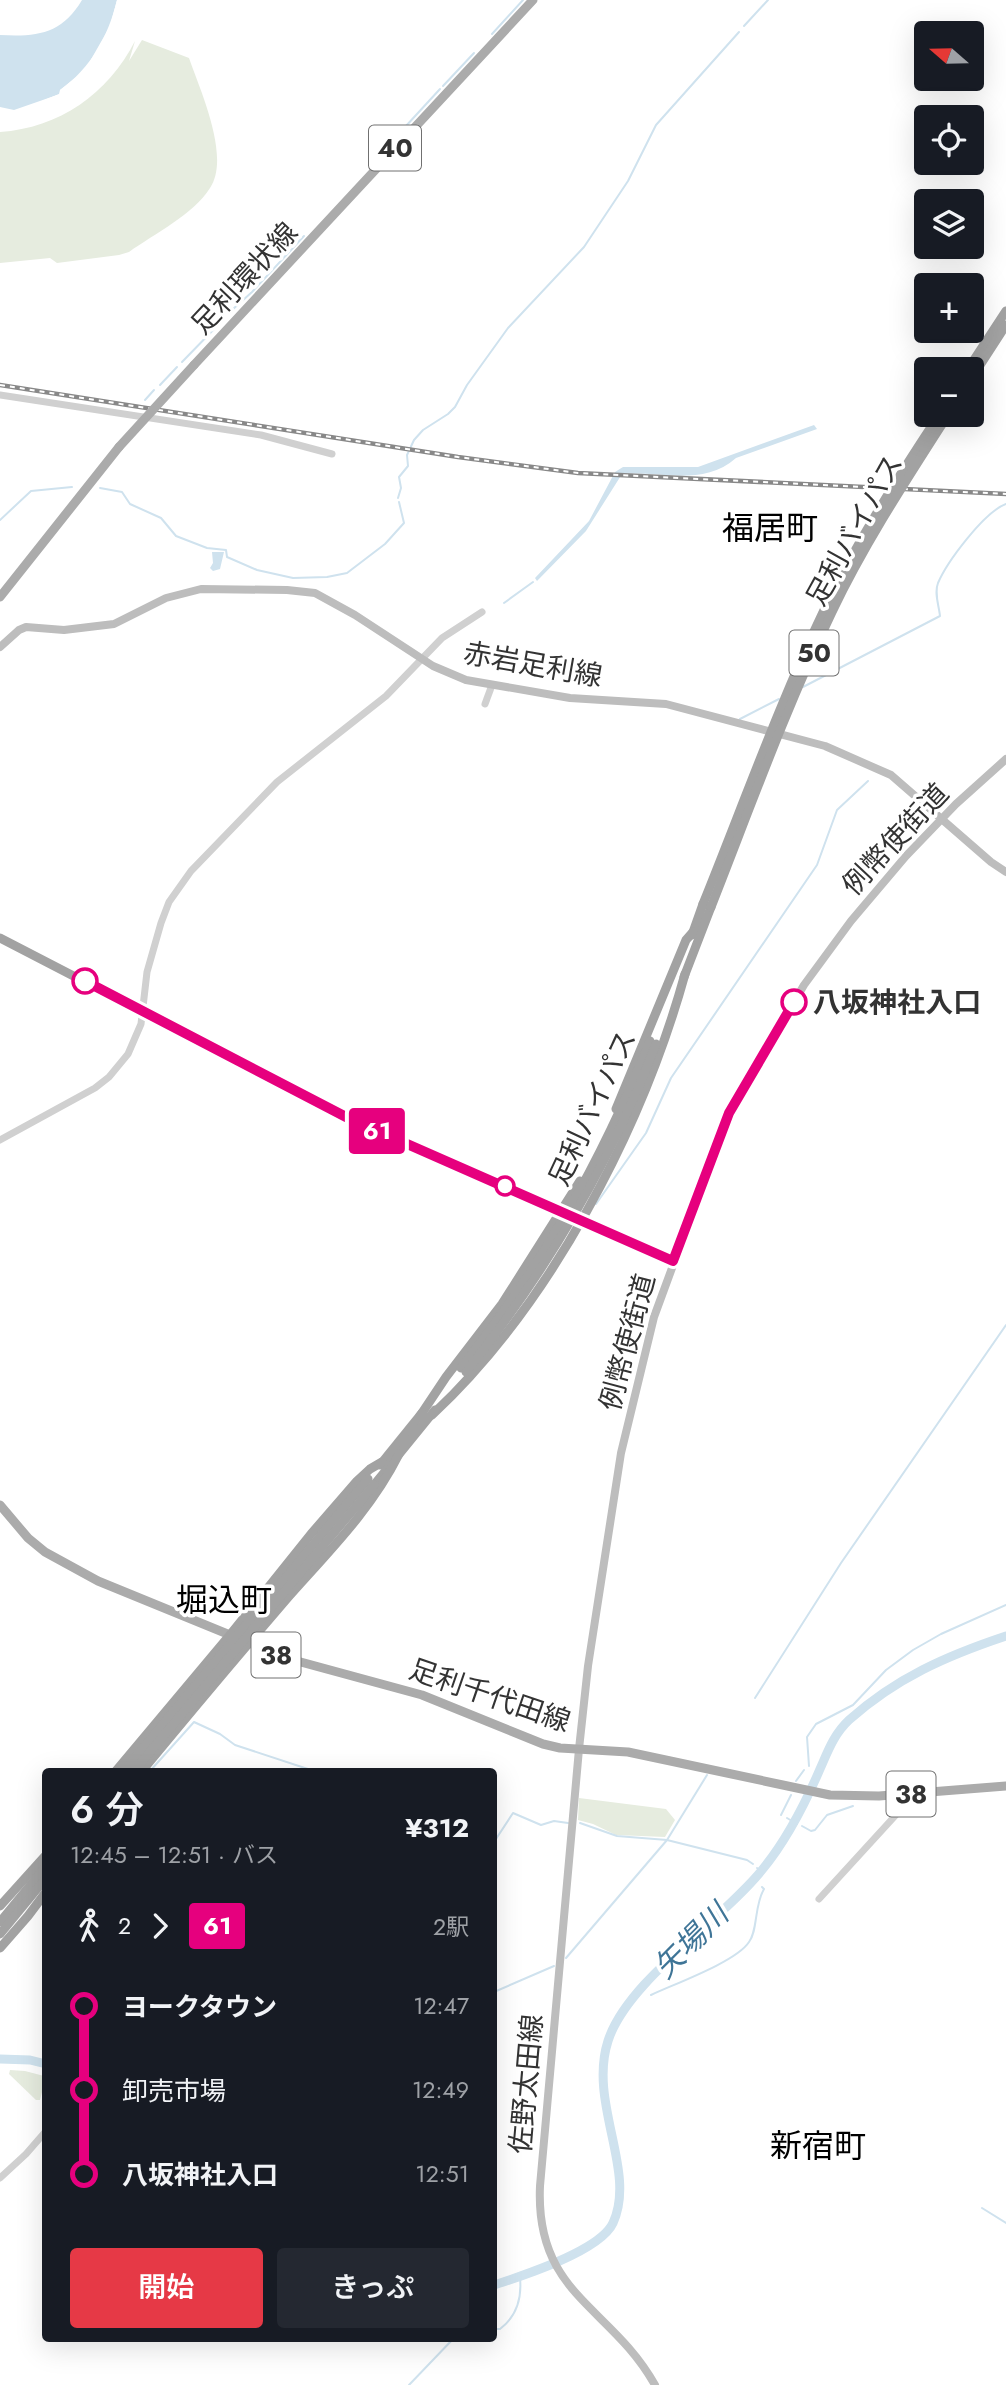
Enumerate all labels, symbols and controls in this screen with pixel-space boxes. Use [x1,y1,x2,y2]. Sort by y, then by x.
north arrow [914,21,984,91]
map controls [914,21,984,427]
button: locate [914,105,984,175]
road number: 40 [369,125,421,170]
button: layers [914,189,984,259]
street label: 足利環状線 [182,213,307,344]
button: + [914,273,984,343]
button: − [914,357,984,427]
street label: 足利バイパス [796,447,913,613]
district label: 福居町 [722,505,818,551]
road number: 50 [790,631,838,676]
street label: 赤岩足利線 [460,632,605,697]
street label: 例幣使街道 [833,774,958,905]
unlabelled marker [72,968,98,994]
place label: 八坂神社入口 [813,982,981,1023]
marker: 八坂神社入口 [781,989,807,1015]
street label: 足利バイパス [538,1024,646,1193]
line badge: 61 [346,1108,408,1154]
text: 61 [363,1113,391,1148]
unlabelled marker [495,1176,515,1196]
street label: 例幣使街道 [590,1269,665,1415]
district label: 堀込町 [176,1577,272,1623]
road number: 38 [252,1632,300,1678]
street label: 足利千代田線 [404,1649,576,1742]
road number: 38 [886,1772,936,1816]
text: 6 分 [70,1782,144,1837]
text: ¥312 [405,1809,469,1847]
text: 12:45 – 12:51 · バス [70,1838,278,1872]
water label: 矢場川 [644,1892,740,1988]
icon: walk [70,1907,108,1945]
icon: forward [141,1907,179,1945]
text: 61 [203,1908,231,1943]
text: 2 [118,1909,131,1943]
text: 2駅 [433,1910,469,1944]
text: ヨークタウン [122,1988,277,2026]
text: 12:47 [413,1989,469,2023]
street label: 佐野太田線 [500,2013,553,2156]
text: 卸売市場 [122,2072,226,2110]
text: 12:49 [412,2073,469,2107]
district label: 新宿町 [770,2123,866,2169]
text: 八坂神社入口 [122,2156,278,2194]
text: 12:51 [415,2157,469,2191]
button: 開始 [70,2248,263,2328]
button: きっぷ [277,2248,469,2328]

